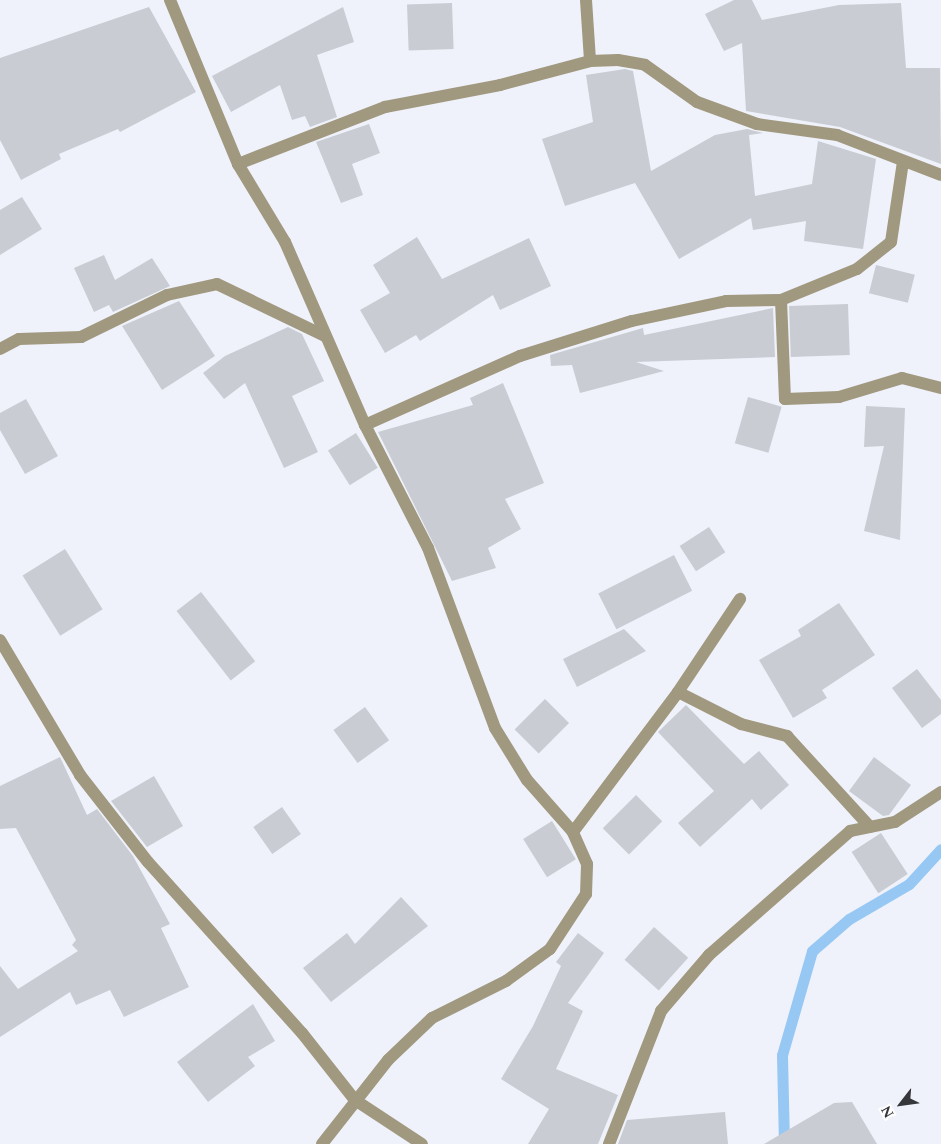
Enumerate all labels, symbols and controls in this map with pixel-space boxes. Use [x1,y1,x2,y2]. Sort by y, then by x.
north arrow [876,1079,926,1129]
text: N [876,1102,900,1122]

